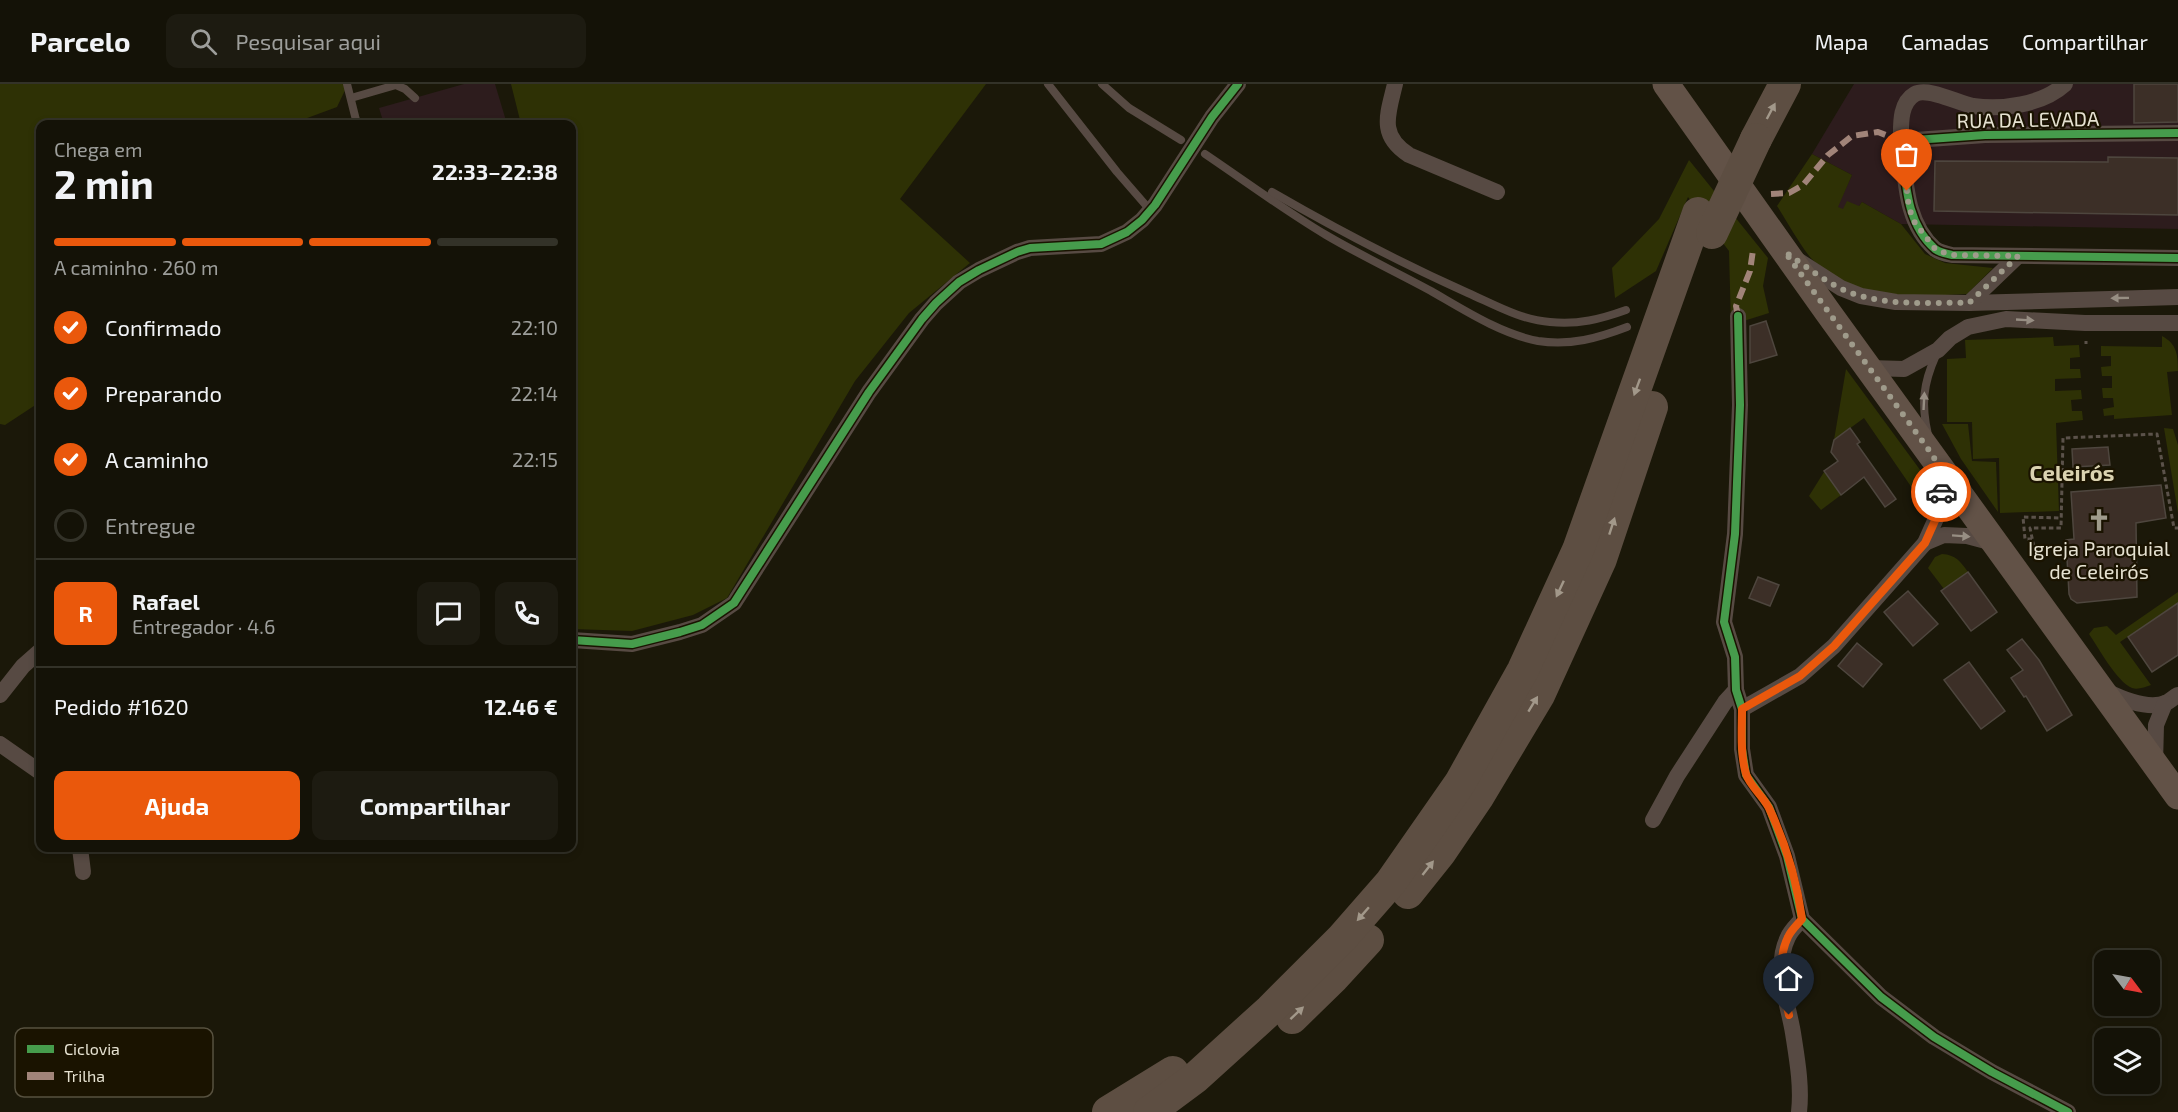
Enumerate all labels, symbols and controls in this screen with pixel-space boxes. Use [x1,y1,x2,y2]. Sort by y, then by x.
search box [166,14,586,68]
text: Parcelo [30,24,130,58]
icon: search [187,25,220,58]
text: Pesquisar aqui [235,28,381,54]
text: Mapa [1815,29,1868,54]
text: Camadas [1901,29,1989,54]
text: Compartilhar [2022,29,2148,54]
one-way arrow [1766,103,1776,120]
street label: RUA DA LEVADA [1956,106,2100,132]
pin [1881,129,1932,191]
text: Chega em [54,137,143,161]
icon: bag [1890,138,1923,171]
text: 22:33–22:38 [432,158,558,184]
text: 2 min [54,160,154,207]
text: A caminho · 260 m [54,255,219,279]
one-way arrow [2110,294,2129,303]
icon: check [54,311,87,344]
text: Confirmado [105,314,221,340]
text: 22:10 [511,315,558,339]
one-way arrow [2016,316,2035,325]
icon: check [54,377,87,410]
one-way arrow [1631,378,1641,396]
text: Preparando [105,380,222,406]
text: 22:14 [511,381,558,405]
one-way arrow [1919,391,1928,410]
icon: check [54,443,87,476]
text: A caminho [105,446,209,472]
text: 22:15 [512,447,558,471]
district label: Celeirós [2030,459,2114,485]
courier [1911,462,1971,522]
icon: car [1925,476,1958,509]
church icon: Igreja Paroquial de Celeirós [2086,507,2112,533]
text: Entregue [105,512,195,538]
one-way arrow [1608,517,1617,535]
one-way arrow [1951,531,1970,541]
place label: Igreja Paroquial de Celeirós [2028,536,2170,583]
one-way arrow [1556,580,1565,597]
button: chat [417,582,480,645]
button: phone [495,582,558,645]
text: Rafael [132,588,200,614]
text: R [78,600,93,626]
text: Entregador · 4.6 [132,614,275,638]
text: Pedido #1620 [54,693,189,719]
text: 12.46 € [485,693,558,719]
one-way arrow [1528,696,1539,712]
button: Ajuda [54,771,300,840]
button: Compartilhar [312,771,558,840]
one-way arrow [1421,860,1434,876]
one-way arrow [1356,906,1369,922]
north arrow [2094,950,2160,1016]
map controls [2094,950,2160,1094]
pin [1763,953,1814,1015]
icon: home [1772,962,1805,995]
one-way arrow [1290,1006,1304,1020]
legend [15,1028,213,1097]
button: layers [2094,1028,2160,1094]
text: Ciclovia [64,1039,120,1058]
text: Trilha [64,1066,105,1085]

